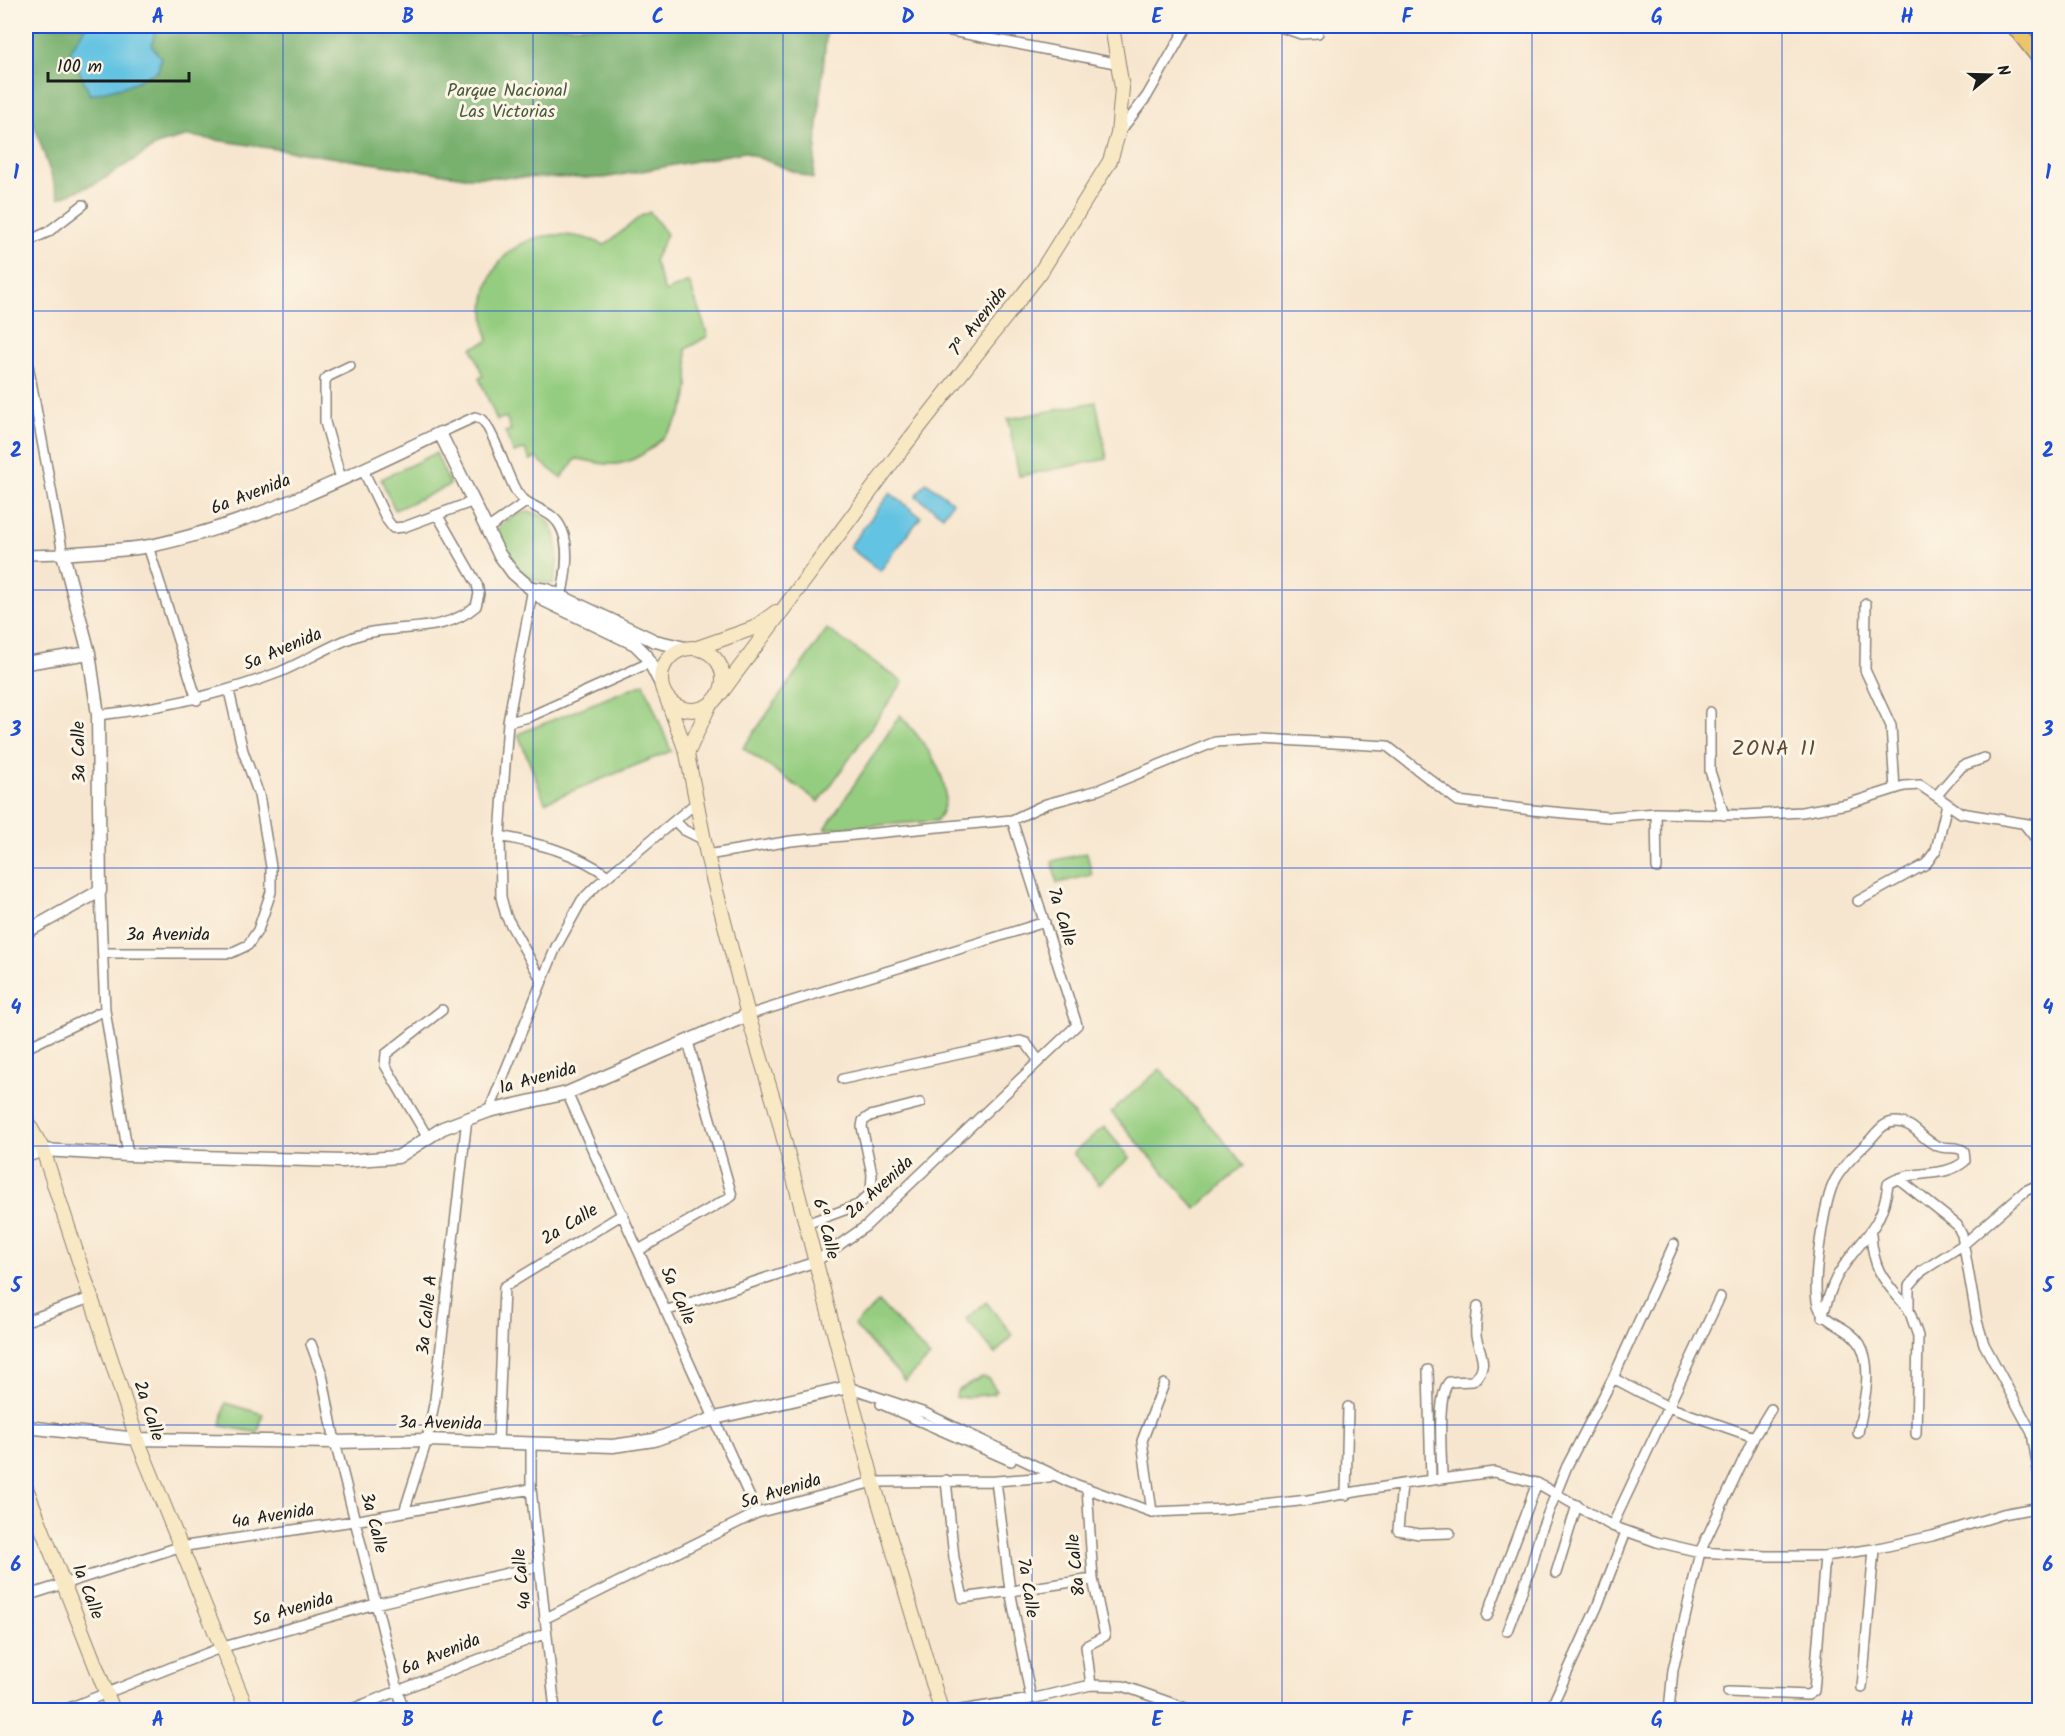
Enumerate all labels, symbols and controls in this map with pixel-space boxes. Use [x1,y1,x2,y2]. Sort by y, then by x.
text: A [152,2,164,34]
text: B [402,2,414,34]
text: C [652,2,664,34]
text: D [901,2,915,34]
text: E [1151,2,1163,34]
text: F [1402,2,1414,34]
text: G [1651,2,1663,34]
text: H [1900,2,1914,34]
scale bar [48,45,189,83]
north arrow [1960,45,2020,105]
text: 100 m [57,53,102,82]
text: N [1989,62,2016,79]
park label: Parque Nacional Las Victorias [447,77,568,127]
text: 1 [13,158,19,190]
text: 1 [2045,158,2051,190]
street label: 7ª Avenida [942,281,1016,363]
text: 2 [10,436,22,468]
text: 2 [2042,436,2054,468]
street label: 6a Avenida [207,466,295,524]
street label: 5a Avenida [239,620,327,680]
text: 3 [10,715,22,747]
text: 3 [2042,715,2054,747]
street label: 3a Calle [65,721,95,783]
district label: ZONA 11 [1732,733,1817,766]
street label: 7a Calle [1038,884,1084,950]
street label: 3a Avenida [126,921,210,950]
text: 4 [11,993,22,1025]
text: 4 [2043,993,2054,1025]
street label: 1a Avenida [496,1055,580,1103]
street label: 2a Avenida [839,1149,921,1227]
street label: 6ª Calle [803,1195,847,1263]
street label: 2a Calle [536,1197,604,1253]
street label: 5a Calle [651,1262,703,1330]
text: 5 [10,1271,23,1303]
text: 5 [2042,1271,2055,1303]
street label: 3a Calle A [409,1274,447,1356]
street label: 2a Calle [125,1377,171,1445]
street label: 3a Avenida [398,1409,482,1439]
street label: 5a Avenida [737,1466,825,1518]
street label: 3a Calle [351,1489,395,1557]
street label: 4a Avenida [229,1496,317,1538]
street label: 8a Calle [1059,1532,1095,1598]
street label: 4a Calle [505,1547,541,1611]
text: 6 [11,1550,22,1582]
text: 6 [2043,1550,2054,1582]
street label: 7a Calle [1008,1556,1046,1620]
street label: 1a Calle [63,1560,111,1624]
street label: 5a Avenida [249,1585,337,1635]
street label: 6a Avenida [397,1626,485,1684]
text: A [152,1705,164,1736]
text: B [402,1705,414,1736]
text: C [652,1705,664,1736]
text: D [901,1705,915,1736]
text: E [1151,1705,1163,1736]
text: F [1402,1705,1414,1736]
text: G [1651,1705,1663,1736]
text: H [1900,1705,1914,1736]

